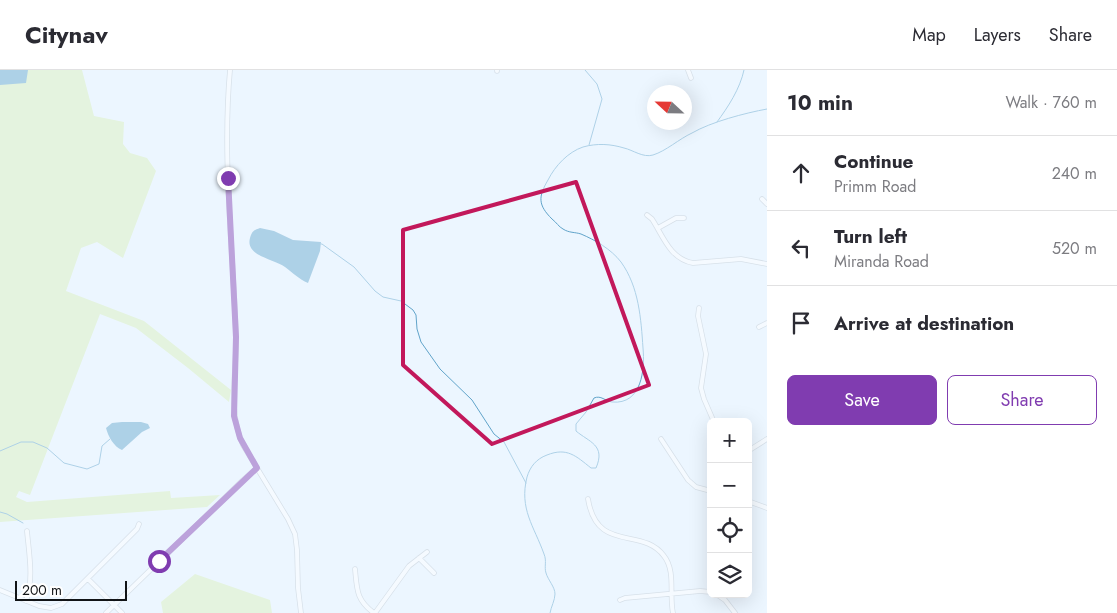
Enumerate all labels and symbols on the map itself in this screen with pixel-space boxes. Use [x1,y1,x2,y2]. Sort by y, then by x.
north arrow [647,85,692,130]
route end [217,167,240,190]
route start [148,550,171,573]
scale bar [15,578,128,601]

